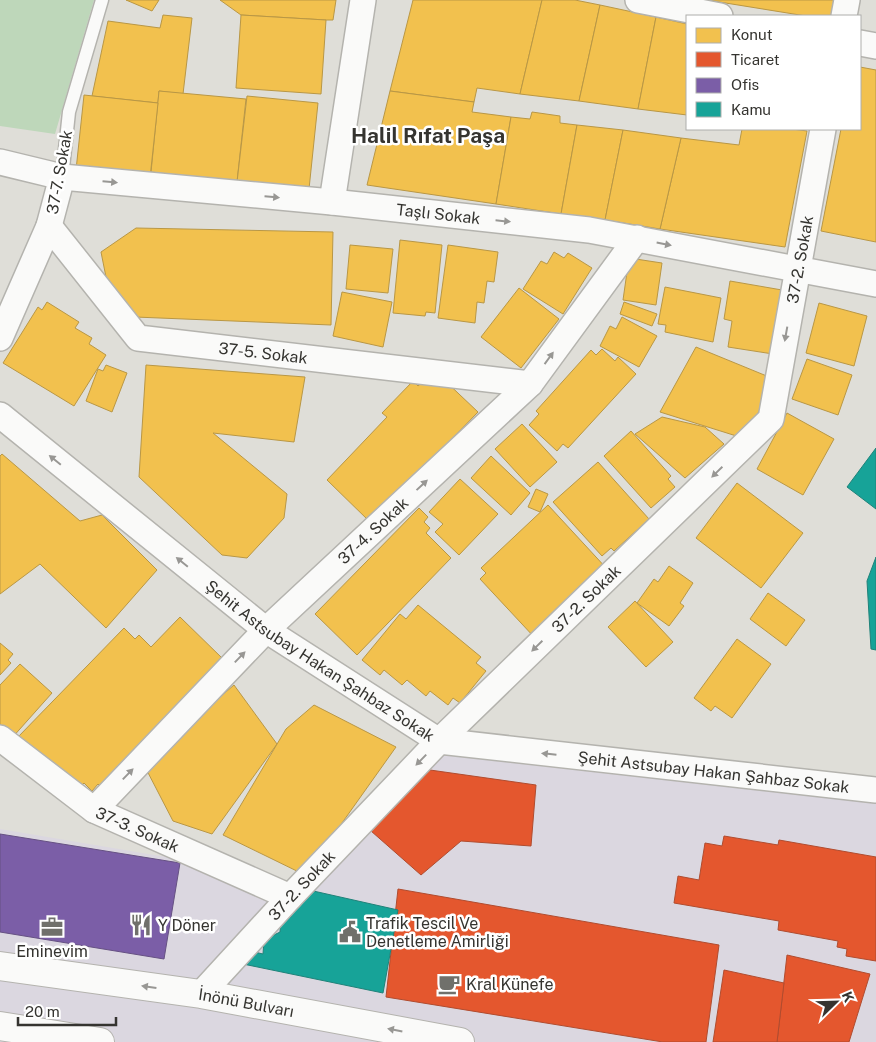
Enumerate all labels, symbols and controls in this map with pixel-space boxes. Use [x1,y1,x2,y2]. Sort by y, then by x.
legend [686,15,861,130]
text: Konut [731,26,773,43]
text: Ticaret [731,51,780,68]
text: Ofis [731,76,759,93]
text: Kamu [731,101,771,118]
district label: Halil Rıfat Paşa [351,123,505,148]
street label: 37-7. Sokak [43,129,76,216]
one-way arrow [102,178,118,186]
one-way arrow [264,193,280,201]
street label: Taşlı Sokak [395,200,481,228]
street label: 37-2. Sokak [783,214,817,305]
one-way arrow [495,217,511,225]
one-way arrow [656,240,672,248]
one-way arrow [782,326,790,341]
street label: 37-5. Sokak [217,339,309,368]
one-way arrow [544,351,554,365]
one-way arrow [49,454,62,465]
one-way arrow [711,466,723,478]
one-way arrow [415,479,427,491]
street label: 37-4. Sokak [334,493,412,568]
one-way arrow [176,556,189,567]
street label: 37-2. Sokak [548,561,625,637]
street label: Şehit Astsubay Hakan Şahbaz Sokak [202,576,438,746]
one-way arrow [531,640,543,652]
one-way arrow [234,651,246,663]
street label: Şehit Astsubay Hakan Şahbaz Sokak [577,748,850,797]
one-way arrow [541,750,557,758]
one-way arrow [415,754,427,766]
one-way arrow [122,769,134,781]
street label: 37-3. Sokak [93,803,182,857]
street label: 37-2. Sokak [264,847,339,924]
restaurant icon: Y Döner [128,912,154,938]
office icon: Eminevim [39,914,65,940]
place label: Trafik Tescil Ve Denetleme Amirliği [366,914,509,951]
place label: Y Döner [158,916,216,935]
public building icon: Trafik Tescil Ve Denetleme Amirliği [337,919,363,945]
place label: Eminevim [16,942,88,961]
cafe icon: Kral Künefe [436,971,462,997]
place label: Kral Künefe [466,975,554,994]
north arrow [811,977,861,1027]
one-way arrow [140,982,156,990]
street label: İnönü Bulvarı [197,984,296,1021]
text: K [839,989,857,1005]
scale bar [18,994,115,1026]
text: 20 m [25,1003,60,1020]
one-way arrow [386,1025,402,1033]

